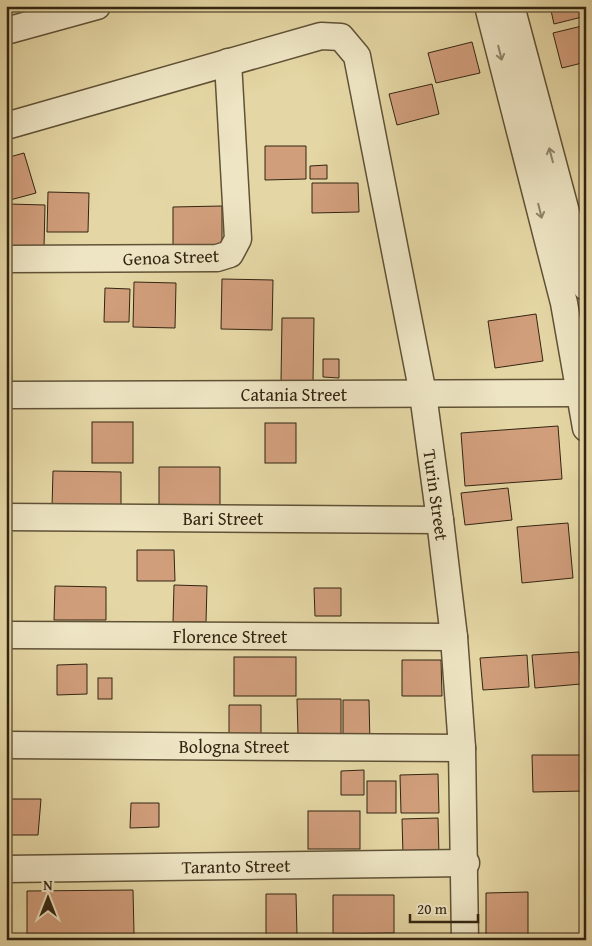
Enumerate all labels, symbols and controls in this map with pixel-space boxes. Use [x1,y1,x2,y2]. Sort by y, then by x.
one-way arrow [496,45,505,61]
one-way arrow [545,147,555,163]
one-way arrow [536,202,546,218]
street label: Genoa Street [122,242,220,272]
street label: Catania Street [241,381,348,408]
street label: Turin Street [416,448,456,543]
street label: Bari Street [183,505,264,532]
street label: Florence Street [173,623,288,650]
street label: Bologna Street [179,733,290,760]
street label: Taranto Street [181,852,291,880]
north arrow [22,874,72,924]
text: N [43,875,53,895]
scale bar [410,891,477,923]
text: 20 m [417,898,448,919]

